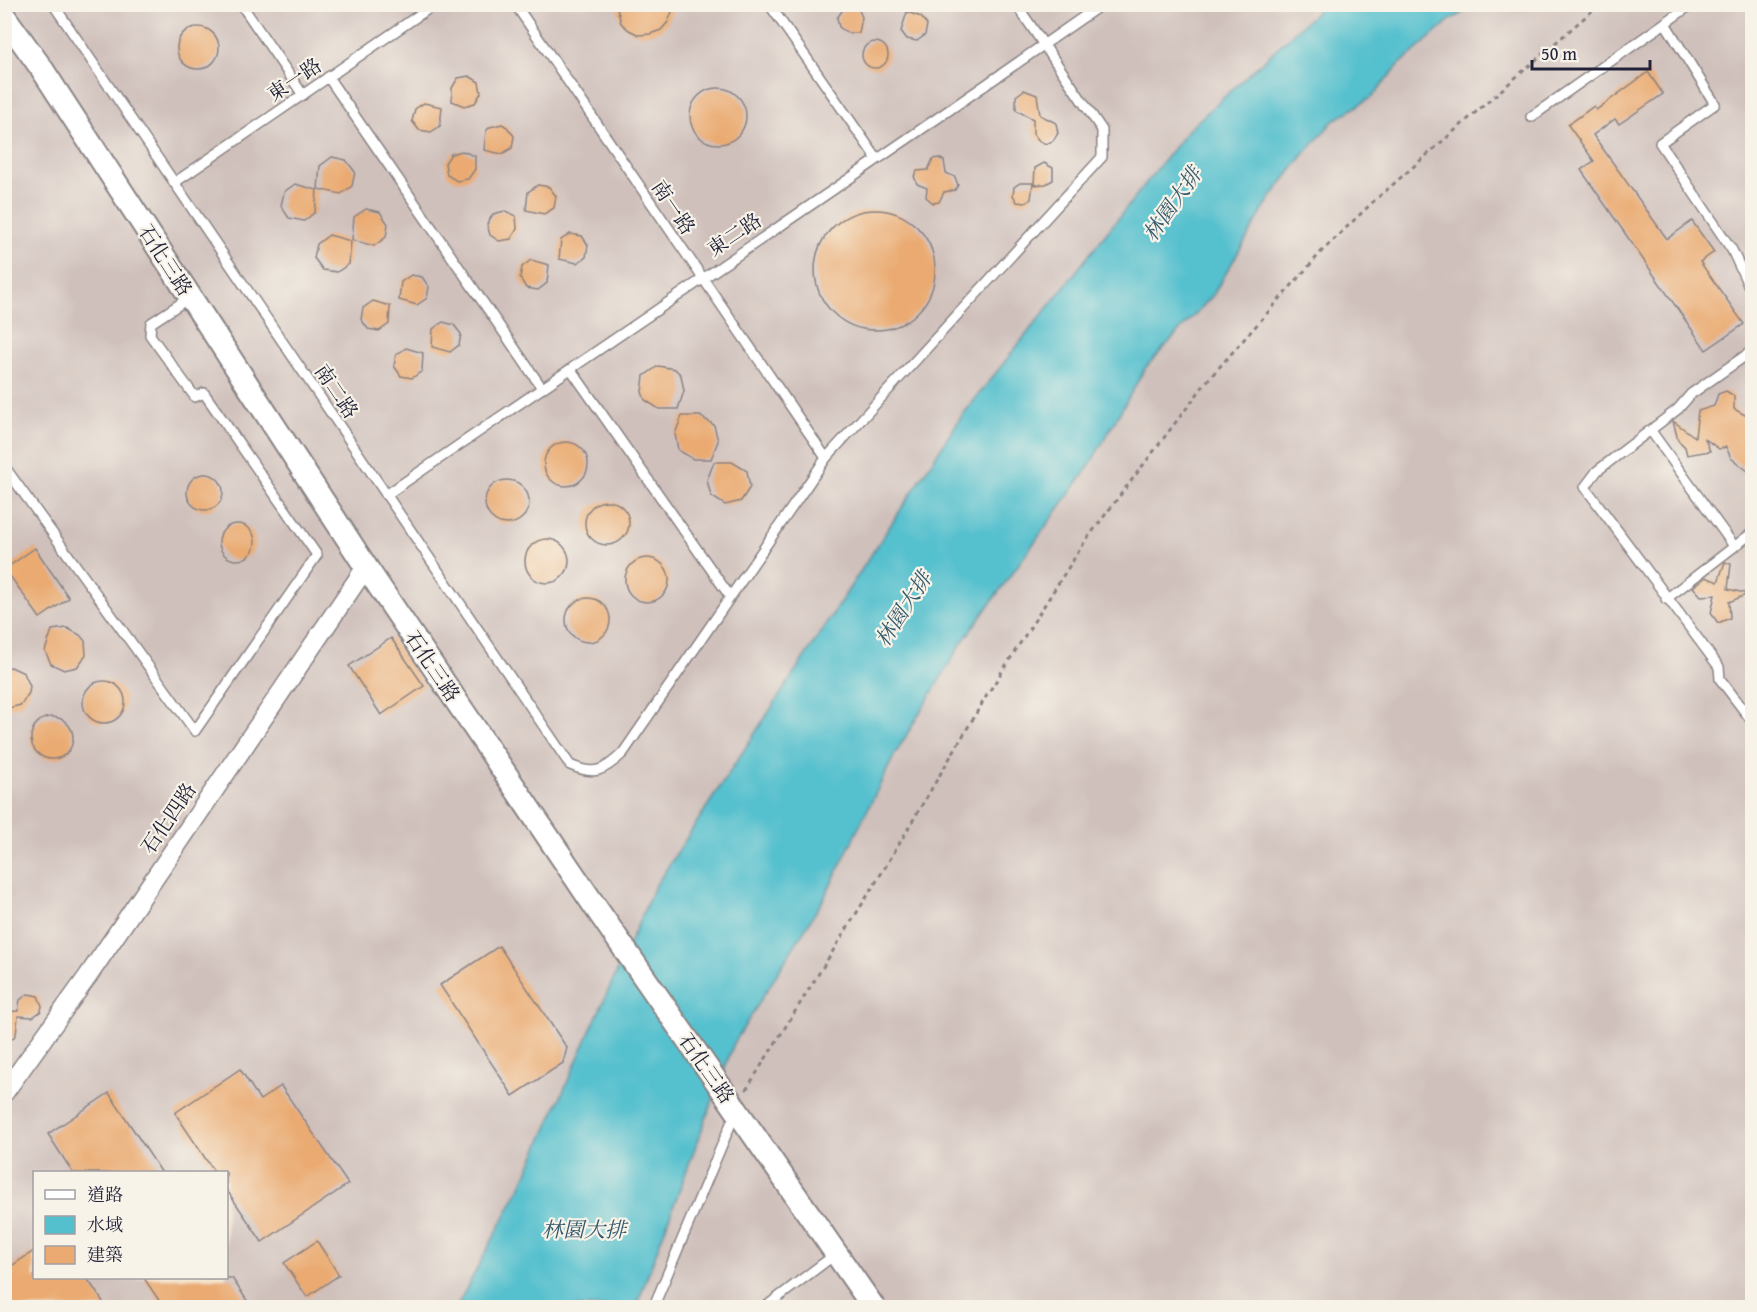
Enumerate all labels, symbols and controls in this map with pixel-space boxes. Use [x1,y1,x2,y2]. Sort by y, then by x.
scale bar [1532,33,1650,71]
text: 50 m [1541,40,1577,67]
street label: 東一路 [261,50,327,108]
water label: 林園大排 [1135,158,1211,247]
street label: 南一路 [645,174,703,240]
street label: 東二路 [701,205,767,263]
street label: 石化三路 [132,219,200,301]
street label: 南二路 [308,358,366,424]
water label: 林園大排 [867,563,941,653]
street label: 石化三路 [399,625,467,707]
street label: 石化四路 [134,777,202,859]
street label: 石化三路 [672,1027,742,1109]
legend [33,1171,228,1279]
text: 道路 [87,1181,123,1208]
text: 水域 [87,1211,123,1238]
water label: 林園大排 [542,1214,629,1245]
text: 建築 [87,1241,123,1268]

